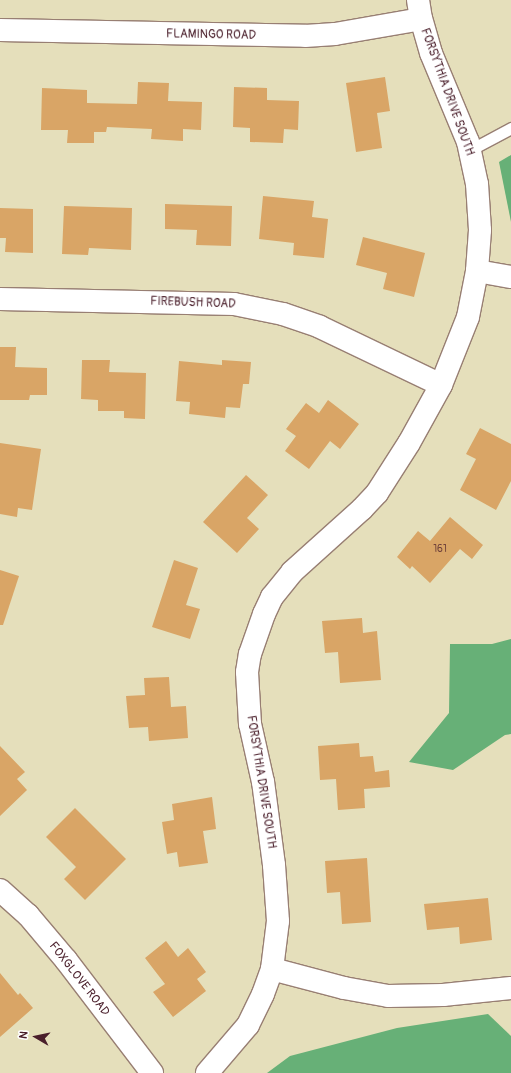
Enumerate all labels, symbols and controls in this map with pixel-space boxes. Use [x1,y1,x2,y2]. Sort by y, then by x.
street label: FORSYTHIA DRIVE SOUTH [417,26,477,158]
street label: FLAMINGO ROAD [166,27,256,43]
street label: FIREBUSH ROAD [150,294,236,312]
house number: 161 [433,544,447,556]
street label: FORSYTHIA DRIVE SOUTH [243,714,279,850]
street label: FOXGLOVE ROAD [46,939,112,1019]
north arrow [16,1017,56,1057]
text: N [17,1030,31,1040]

